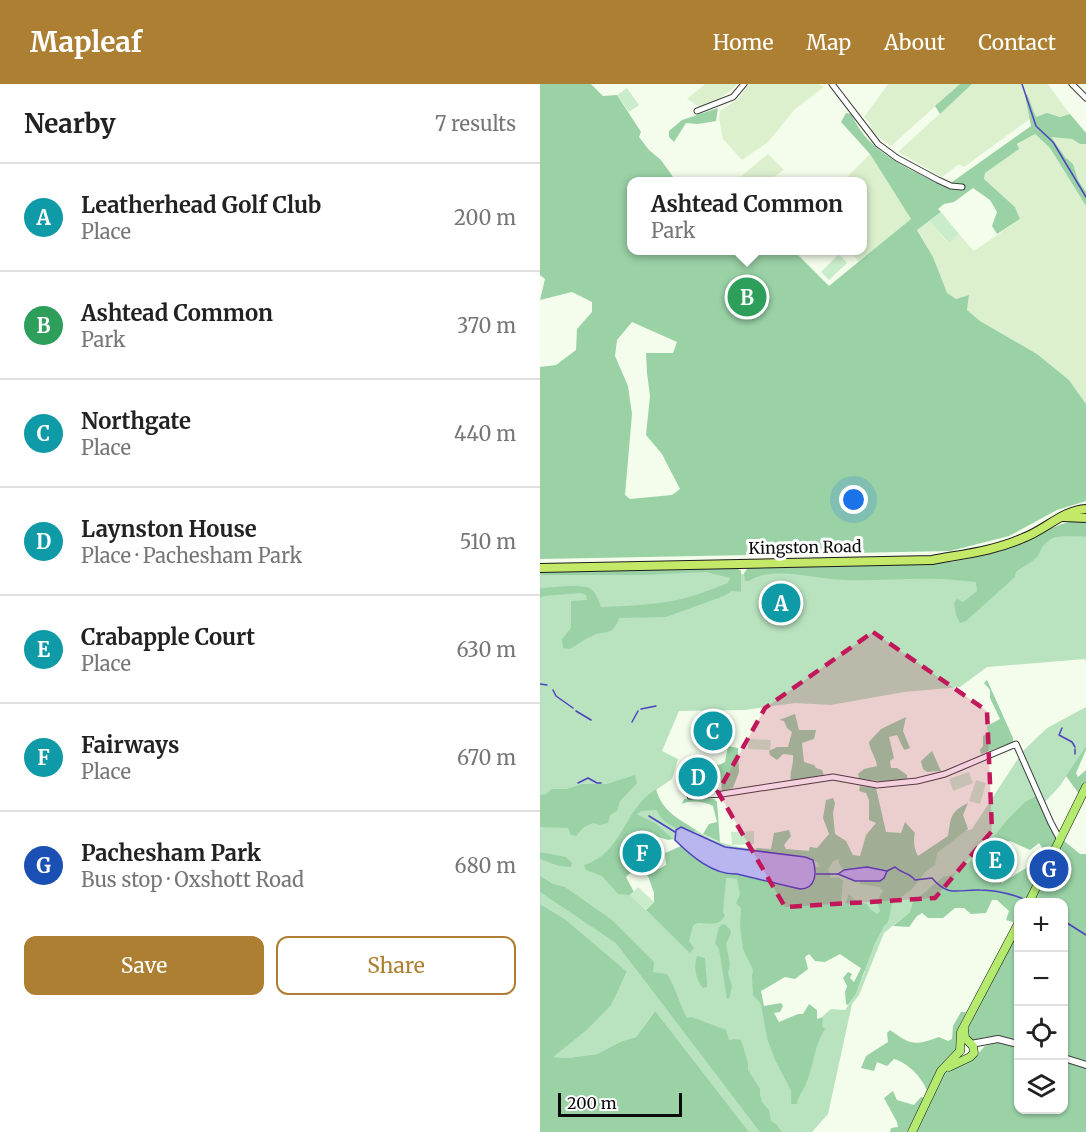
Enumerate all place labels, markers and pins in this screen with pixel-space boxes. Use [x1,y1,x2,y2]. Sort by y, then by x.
pin: B [728,274,766,320]
pin: A [762,580,800,626]
pin: C [694,708,732,754]
pin: D [678,754,718,800]
pin: F [622,830,662,876]
pin: E [976,838,1014,882]
pin: G [1030,846,1068,892]

